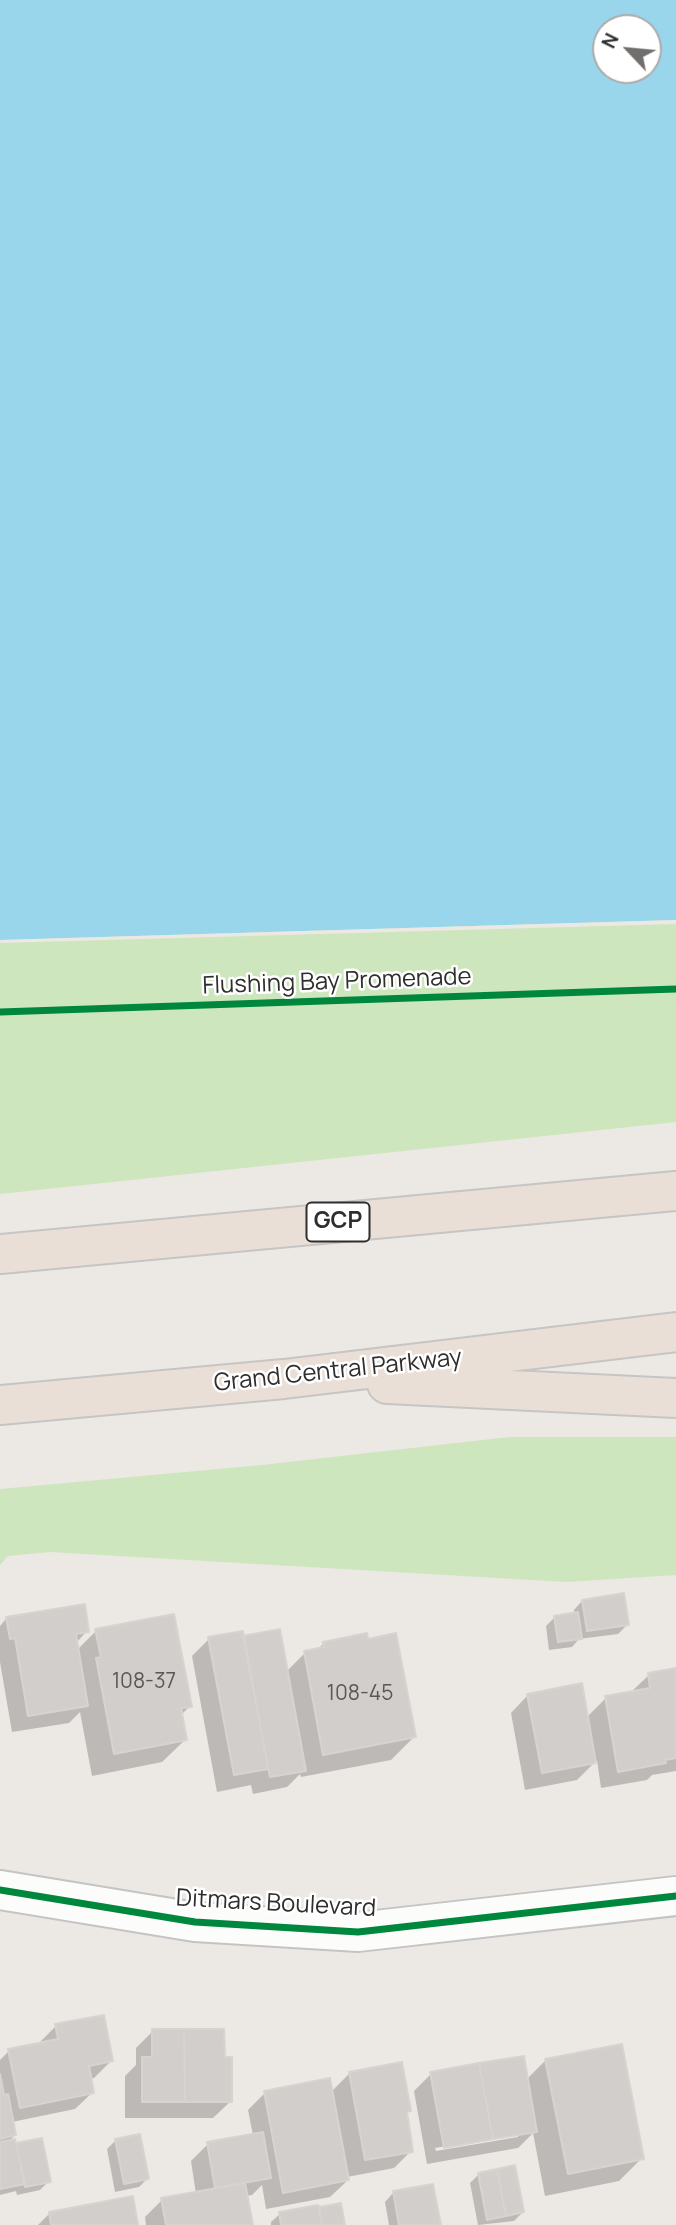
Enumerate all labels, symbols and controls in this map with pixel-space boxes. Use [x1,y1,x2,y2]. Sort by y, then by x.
north arrow [592,14,662,84]
text: N [595,29,625,53]
street label: Flushing Bay Promenade [202,963,472,1001]
road number: GCP [306,1203,370,1242]
street label: Grand Central Parkway [213,1344,463,1398]
house number: 108-37 [112,1669,176,1695]
house number: 108-45 [327,1681,393,1707]
street label: Ditmars Boulevard [175,1884,377,1924]

